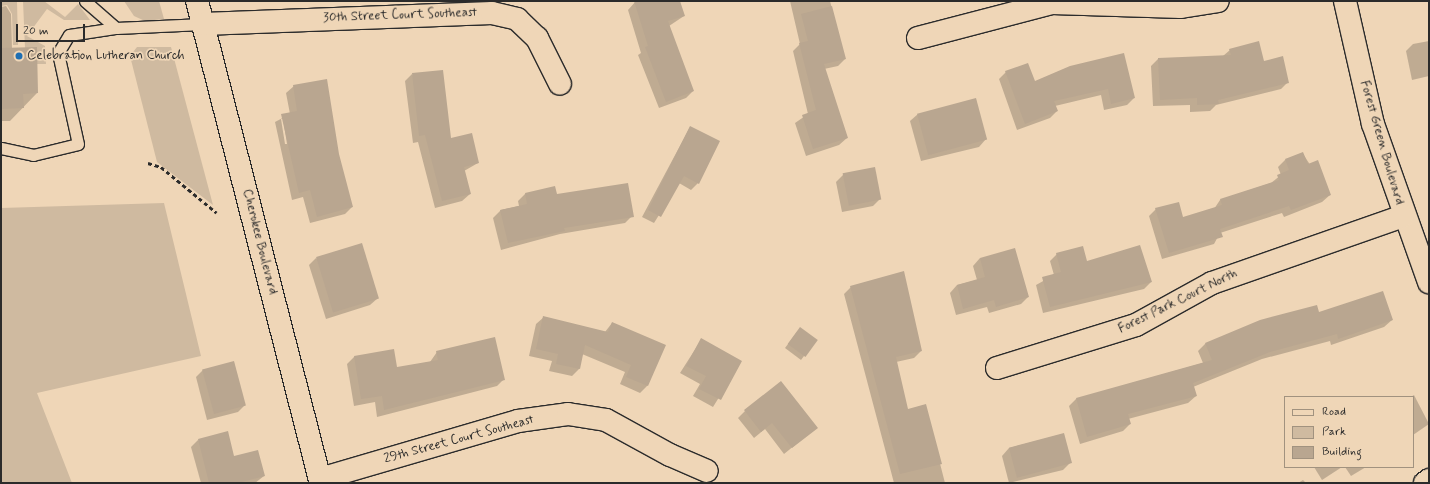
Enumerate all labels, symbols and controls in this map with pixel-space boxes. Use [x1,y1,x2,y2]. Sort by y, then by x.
street label: 30th Street Court Southeast [323,6,477,26]
scale bar [18,16,87,42]
text: 20 m [23,23,49,39]
place label: Celebration Lutheran Church [27,48,190,64]
marker: Celebration Lutheran Church [14,51,24,61]
street label: Forest Green Boulevard [1356,80,1406,206]
street label: Cherokee Boulevard [239,189,279,295]
street label: Forest Park Court North [1116,266,1240,338]
legend [1284,396,1414,468]
text: Road [1322,404,1346,420]
street label: 29th Street Court Southeast [383,413,535,467]
text: Park [1322,424,1346,440]
text: Building [1322,444,1362,460]

